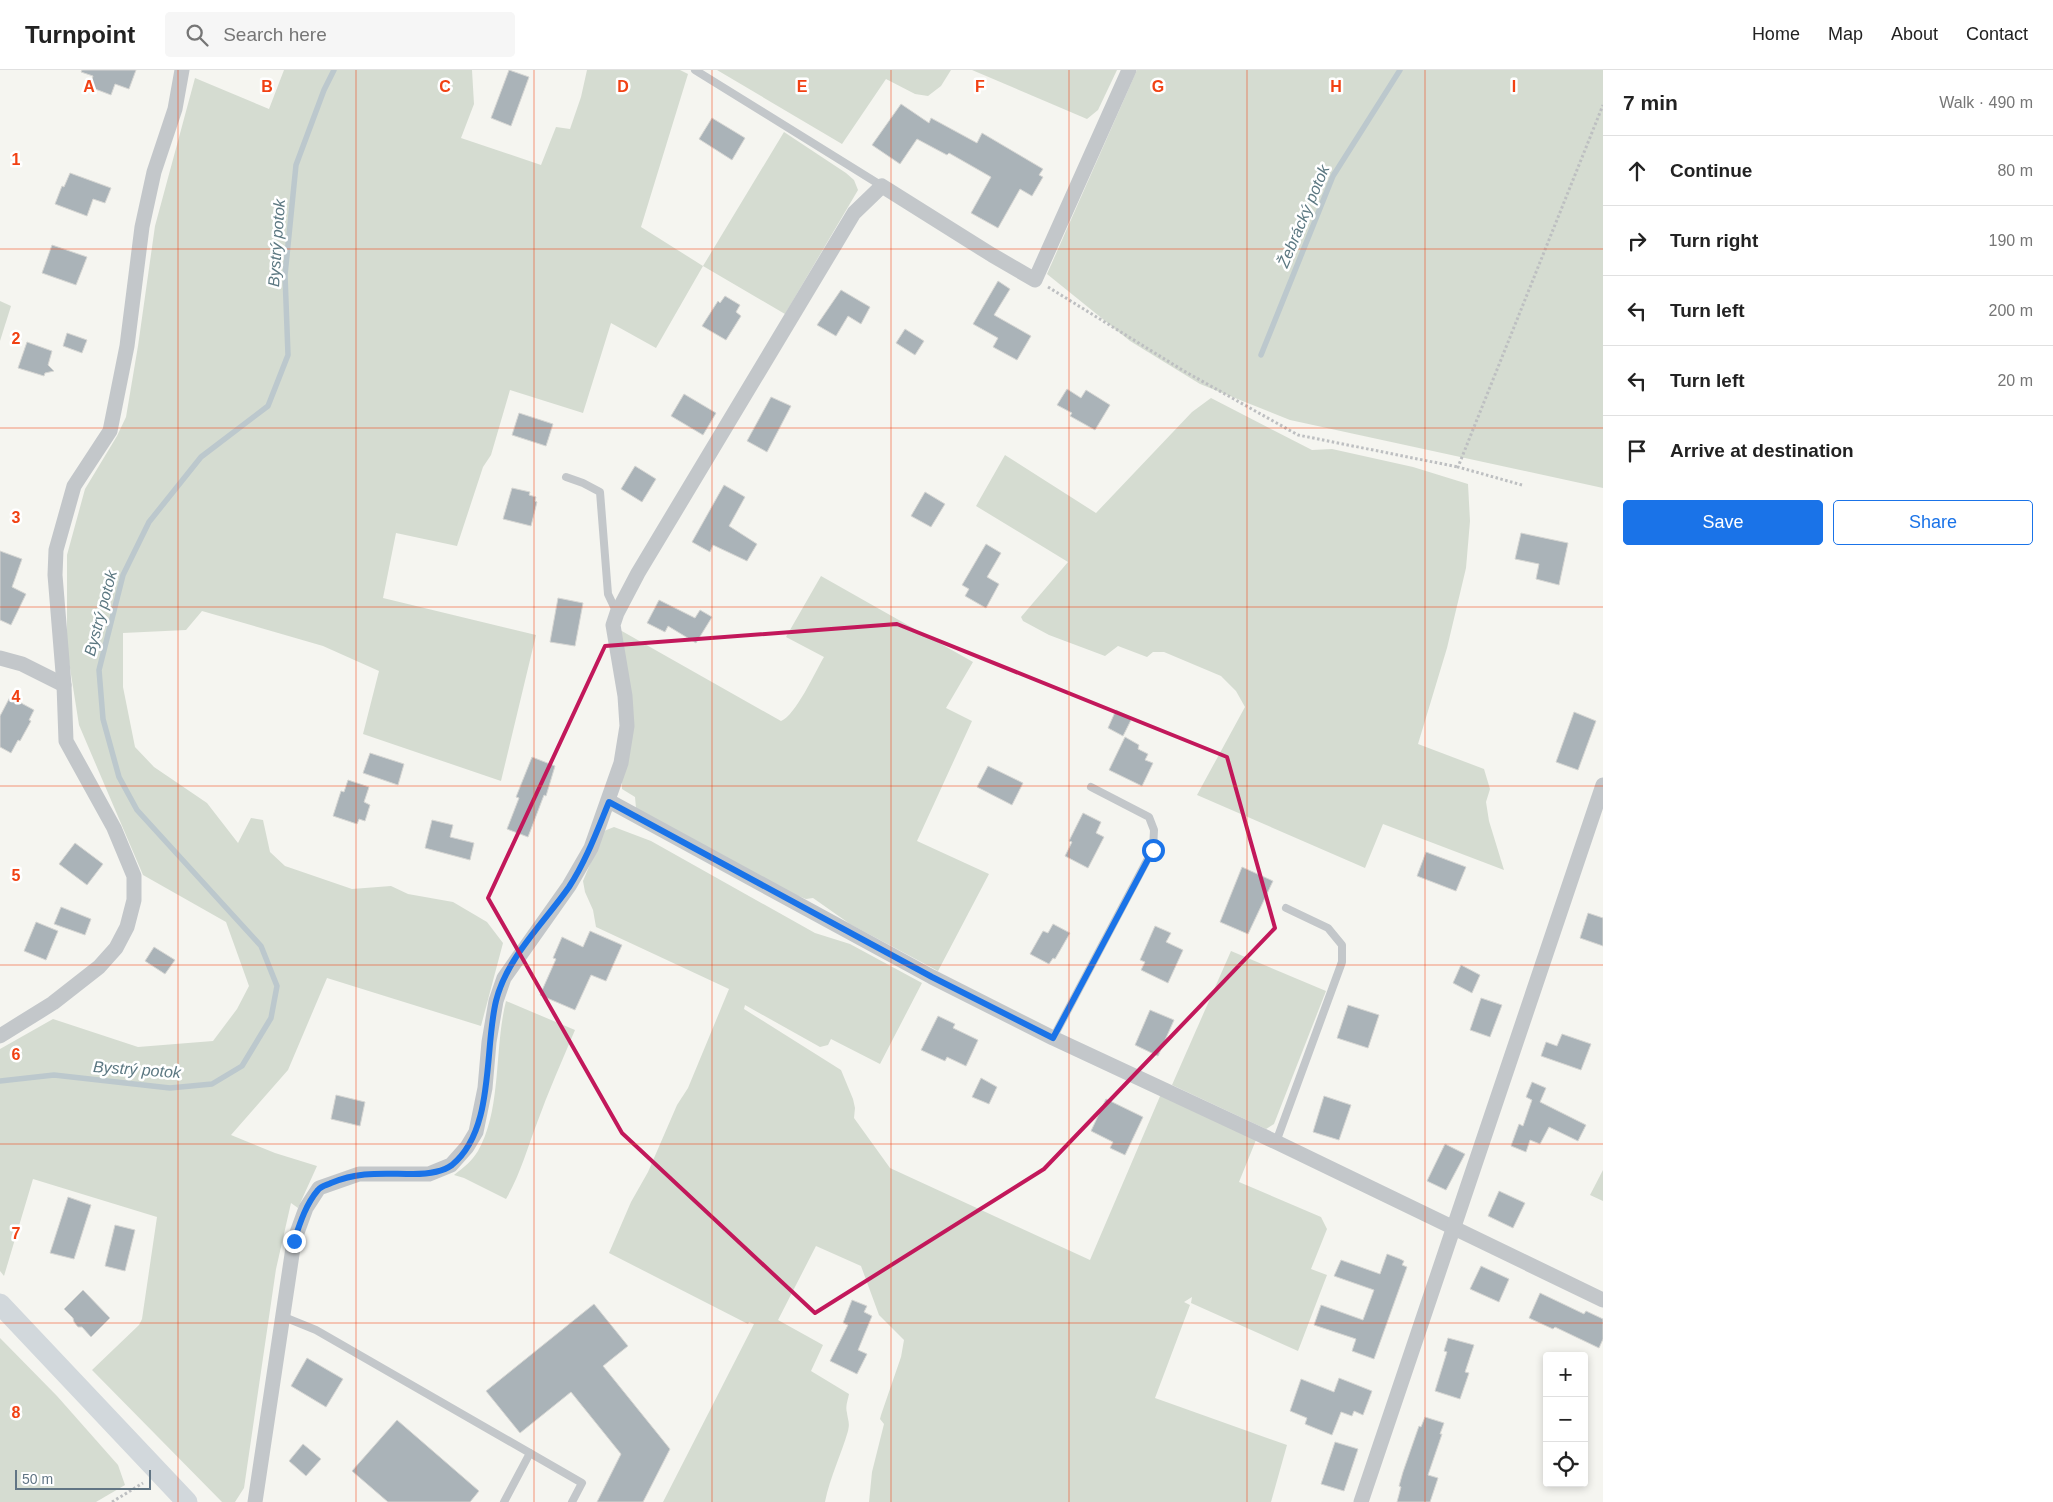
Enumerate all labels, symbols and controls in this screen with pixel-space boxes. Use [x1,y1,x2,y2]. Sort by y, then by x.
search box [165,12,515,57]
text: Turnpoint [25,21,135,48]
icon: search [183,21,211,49]
text: Search here [223,24,327,45]
text: Home [1752,24,1800,44]
text: Map [1828,24,1863,44]
text: About [1891,24,1938,44]
text: Contact [1966,24,2028,44]
text: A [83,78,95,95]
text: B [261,78,273,95]
text: C [439,78,451,95]
text: D [617,78,629,95]
text: E [797,78,808,95]
text: F [975,78,985,95]
text: G [1152,78,1164,95]
text: H [1330,78,1342,95]
text: I [1512,78,1516,95]
text: 7 min [1623,91,1678,114]
text: Walk · 490 m [1939,94,2033,111]
text: 1 [12,151,21,168]
icon: ahead [1623,157,1651,185]
text: Continue [1670,160,1752,181]
water label: Žebrácký potok [1273,161,1333,271]
text: 80 m [1997,162,2033,179]
water label: Bystrý potok [265,198,288,288]
icon: right [1623,227,1651,255]
text: Turn right [1670,230,1758,251]
text: 190 m [1989,232,2033,249]
icon: left [1623,297,1651,325]
text: Turn left [1670,300,1745,321]
text: 200 m [1989,302,2033,319]
text: 2 [12,330,21,347]
icon: left [1623,367,1651,395]
text: Turn left [1670,370,1745,391]
text: 20 m [1997,372,2033,389]
icon: arrive [1623,437,1651,465]
text: Arrive at destination [1670,440,1854,461]
button: Save [1623,500,1823,545]
button: Share [1833,500,2033,545]
text: 3 [12,509,21,526]
water label: Bystrý potok [81,567,120,658]
text: 4 [12,688,21,705]
route start [1142,839,1165,862]
text: 5 [12,867,21,884]
text: 6 [12,1046,21,1063]
water label: Bystrý potok [92,1058,182,1081]
text: 7 [12,1225,21,1242]
route end [283,1230,306,1253]
map controls [1543,1352,1588,1487]
button: + [1543,1352,1588,1397]
button: − [1543,1397,1588,1442]
text: 8 [12,1404,21,1421]
button: locate [1543,1442,1588,1487]
scale bar [15,1467,151,1490]
text: 50 m [22,1471,53,1487]

